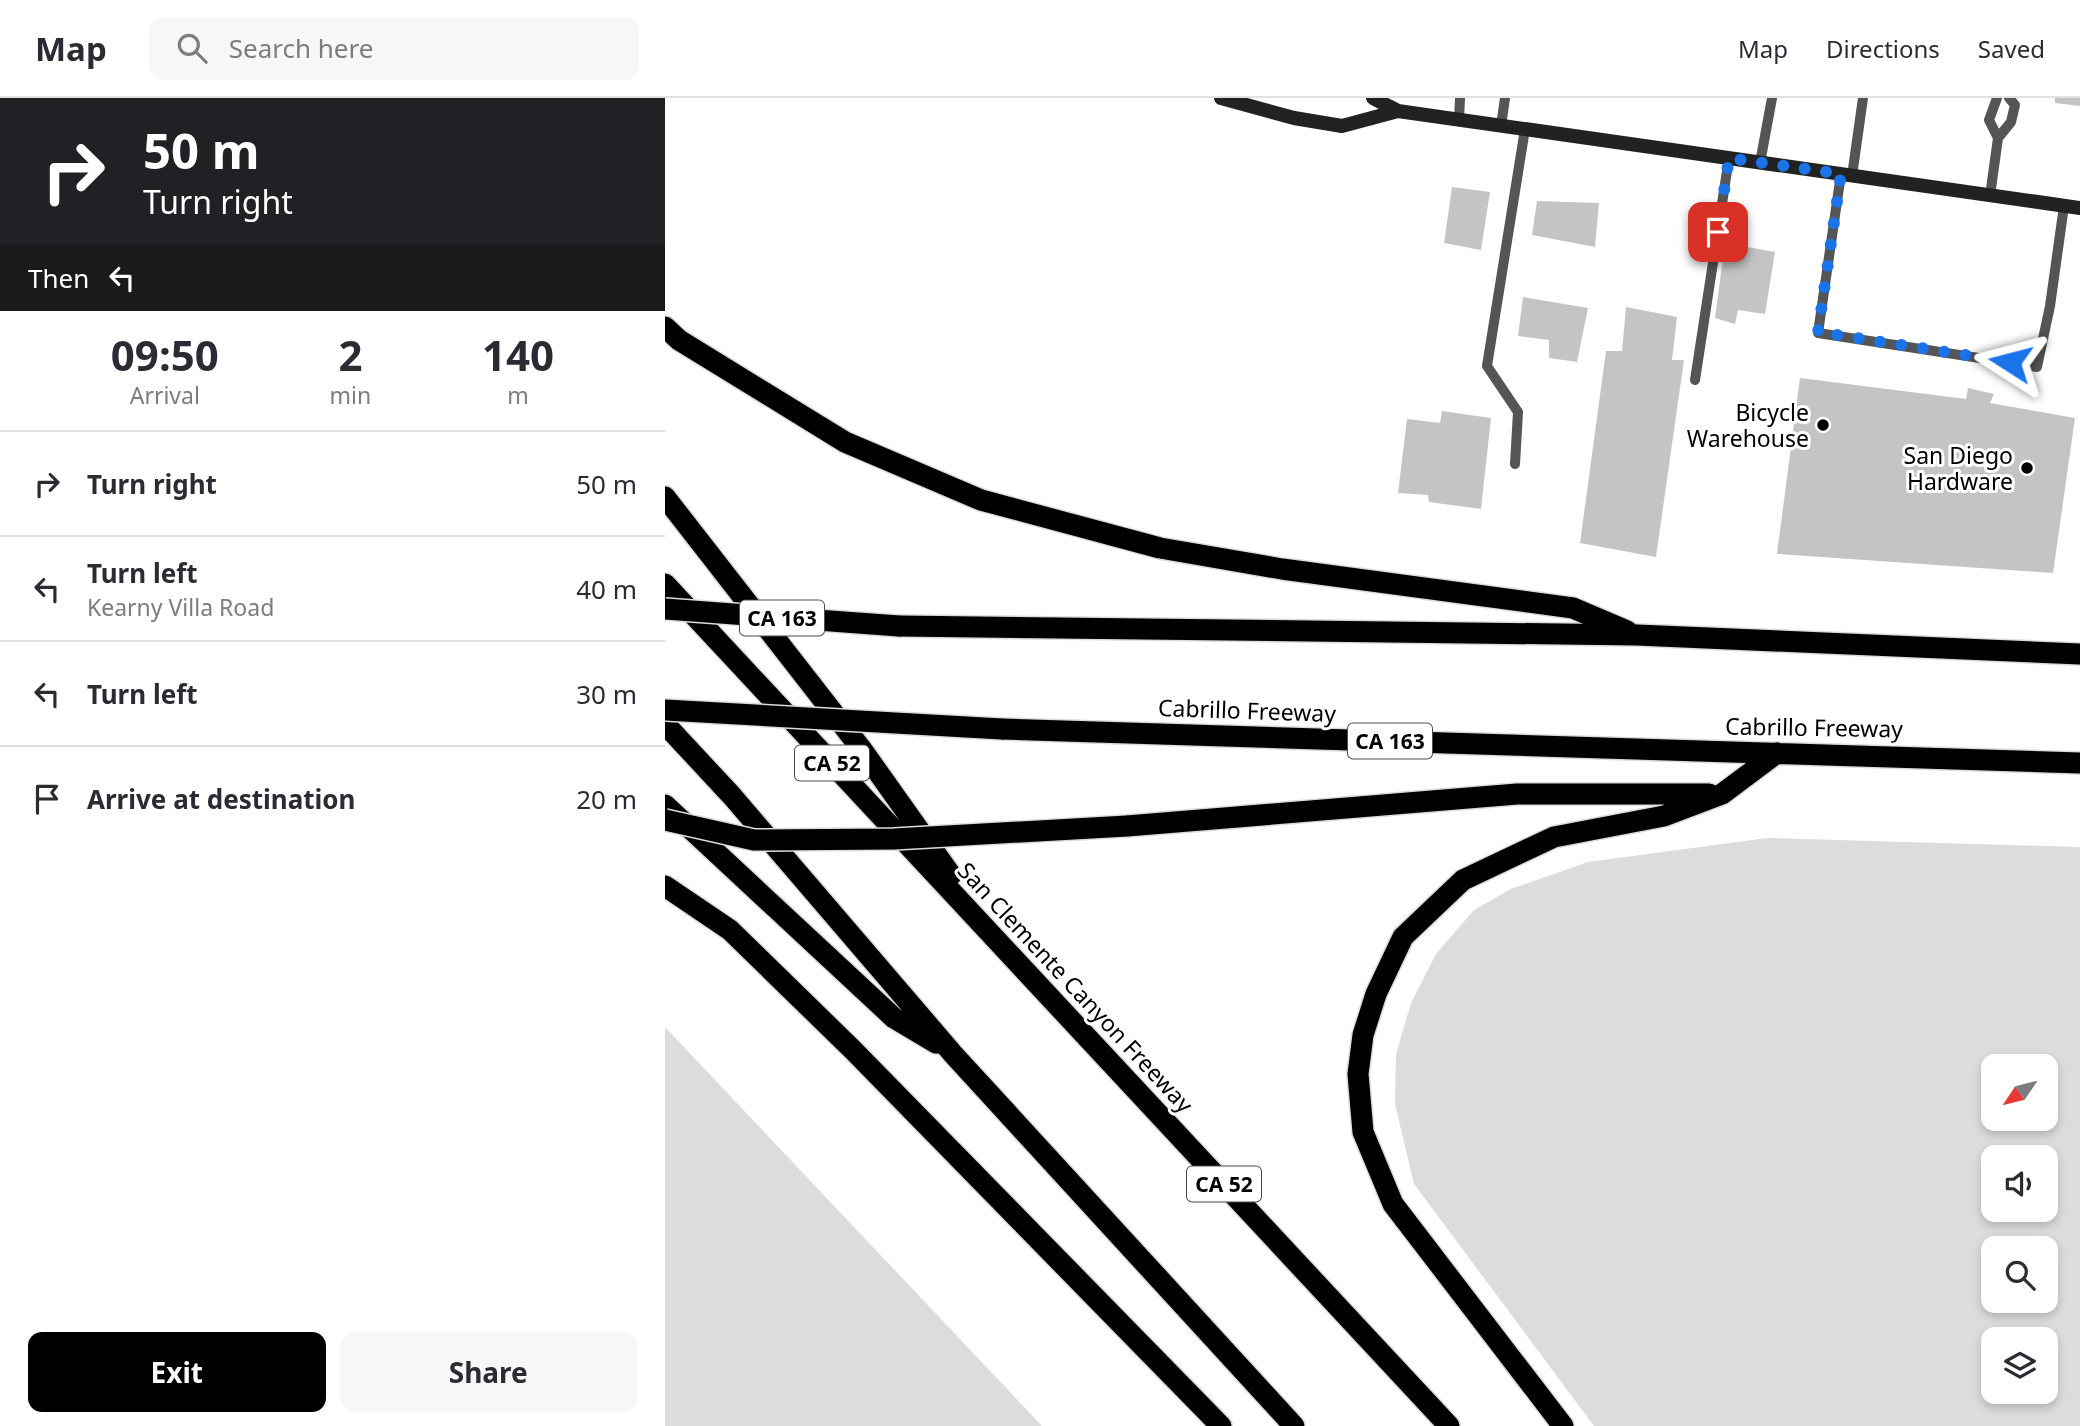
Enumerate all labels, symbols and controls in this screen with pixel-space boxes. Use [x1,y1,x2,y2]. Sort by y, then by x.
search box [149,17,639,80]
text: Map [35,26,107,71]
icon: search [173,29,211,67]
text: Search here [229,30,373,66]
text: Map [1738,32,1788,65]
text: Directions [1826,32,1940,65]
text: Saved [1978,32,2045,65]
text: 50 m [143,117,260,183]
icon: right [28,126,119,217]
text: Turn right [143,180,293,223]
pin [1688,202,1748,262]
icon: arrive [1699,213,1737,251]
icon: left [103,259,141,297]
text: Then [28,260,89,296]
position arrow [1973,325,2047,399]
text: 09:50 [111,326,219,383]
text: 2 [338,326,362,383]
text: 140 [482,326,554,383]
text: Arrival [130,379,200,411]
text: min [330,379,371,411]
text: m [507,379,529,411]
place label: Bicycle Warehouse [1687,396,1809,454]
marker: Bicycle Warehouse [1815,417,1831,433]
place label: San Diego Hardware [1904,439,2013,497]
marker: San Diego Hardware [2019,460,2035,476]
icon: right [28,465,66,503]
text: Turn right [87,466,217,502]
text: 50 m [576,466,637,502]
text: Turn left [87,555,198,591]
icon: left [28,570,66,608]
text: 40 m [576,571,637,607]
text: Kearny Villa Road [87,591,274,623]
road number: CA 163 [740,601,824,636]
icon: left [28,675,66,713]
text: Turn left [87,676,198,712]
text: 30 m [576,676,637,712]
street label: Cabrillo Freeway [1158,691,1337,729]
street label: Cabrillo Freeway [1725,709,1904,745]
road number: CA 163 [1348,724,1432,758]
road number: CA 52 [795,746,869,780]
icon: arrive [28,780,66,818]
text: Arrive at destination [87,781,356,817]
text: 20 m [576,781,637,817]
street label: San Clemente Canyon Freeway [951,855,1201,1119]
north arrow [1981,1054,2058,1130]
map controls [1981,1054,2058,1404]
button: sound [1981,1145,2058,1222]
road number: CA 52 [1187,1166,1261,1202]
button: search [1981,1236,2058,1313]
button: layers [1981,1327,2058,1404]
button: Exit [28,1332,326,1412]
button: Share [340,1332,637,1412]

